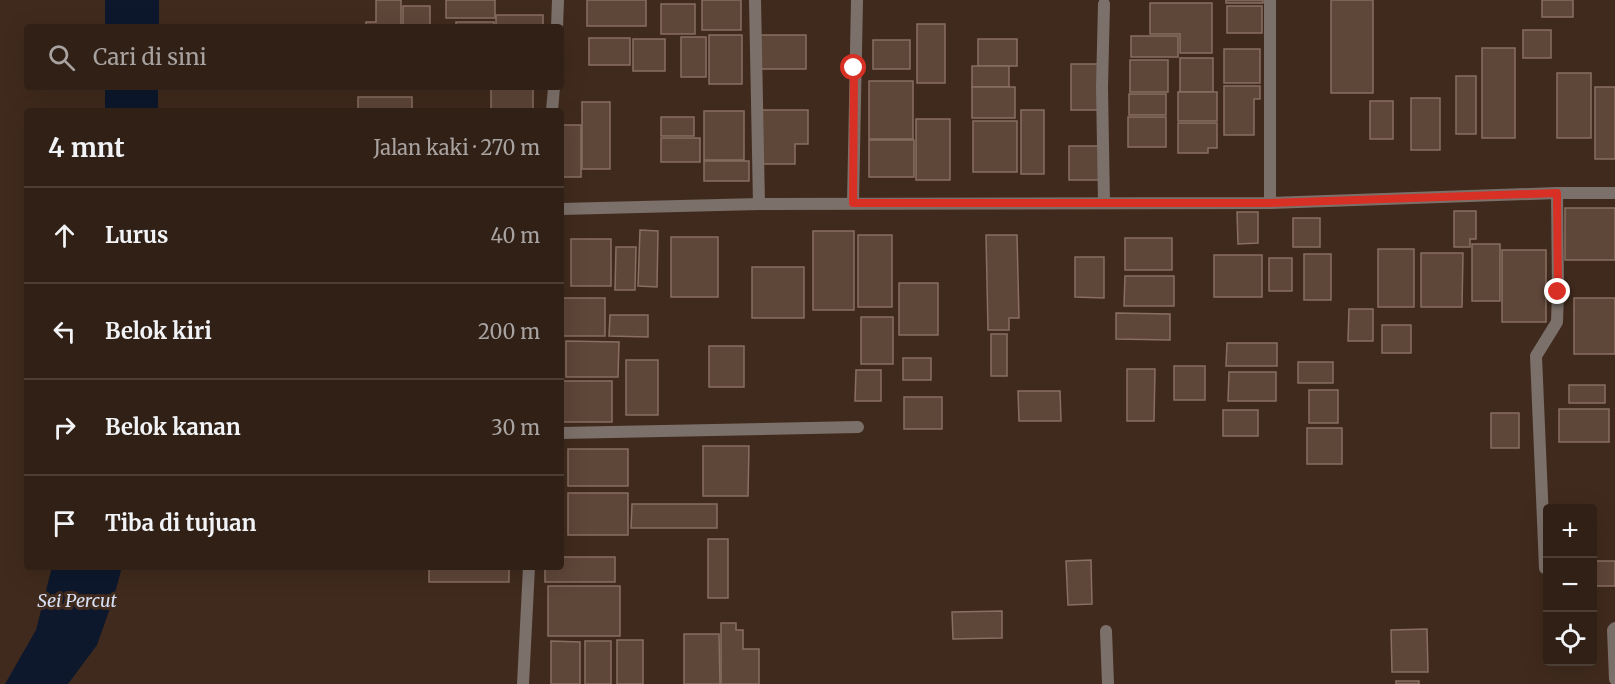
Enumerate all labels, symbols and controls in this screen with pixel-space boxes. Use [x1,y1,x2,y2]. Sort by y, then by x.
search box [24,24,564,90]
icon: search [45,41,78,74]
text: Cari di sini [93,43,207,71]
route start [840,54,866,80]
text: 4 mnt [48,131,125,164]
text: Jalan kaki · 270 m [373,135,540,160]
icon: ahead [48,219,81,252]
text: Lurus [105,221,168,249]
text: 40 m [490,223,540,248]
route end [1544,278,1570,304]
icon: left [48,315,81,348]
text: Belok kiri [105,317,212,345]
text: 200 m [478,319,540,344]
icon: right [48,411,81,444]
text: Belok kanan [105,413,241,441]
text: 30 m [491,415,540,440]
map controls [1543,504,1597,666]
button: + [1543,504,1597,558]
icon: arrive [48,507,81,540]
text: Tiba di tujuan [105,509,256,537]
button: − [1543,558,1597,612]
water label: Sei Percut [37,589,117,612]
button: locate [1543,612,1597,666]

